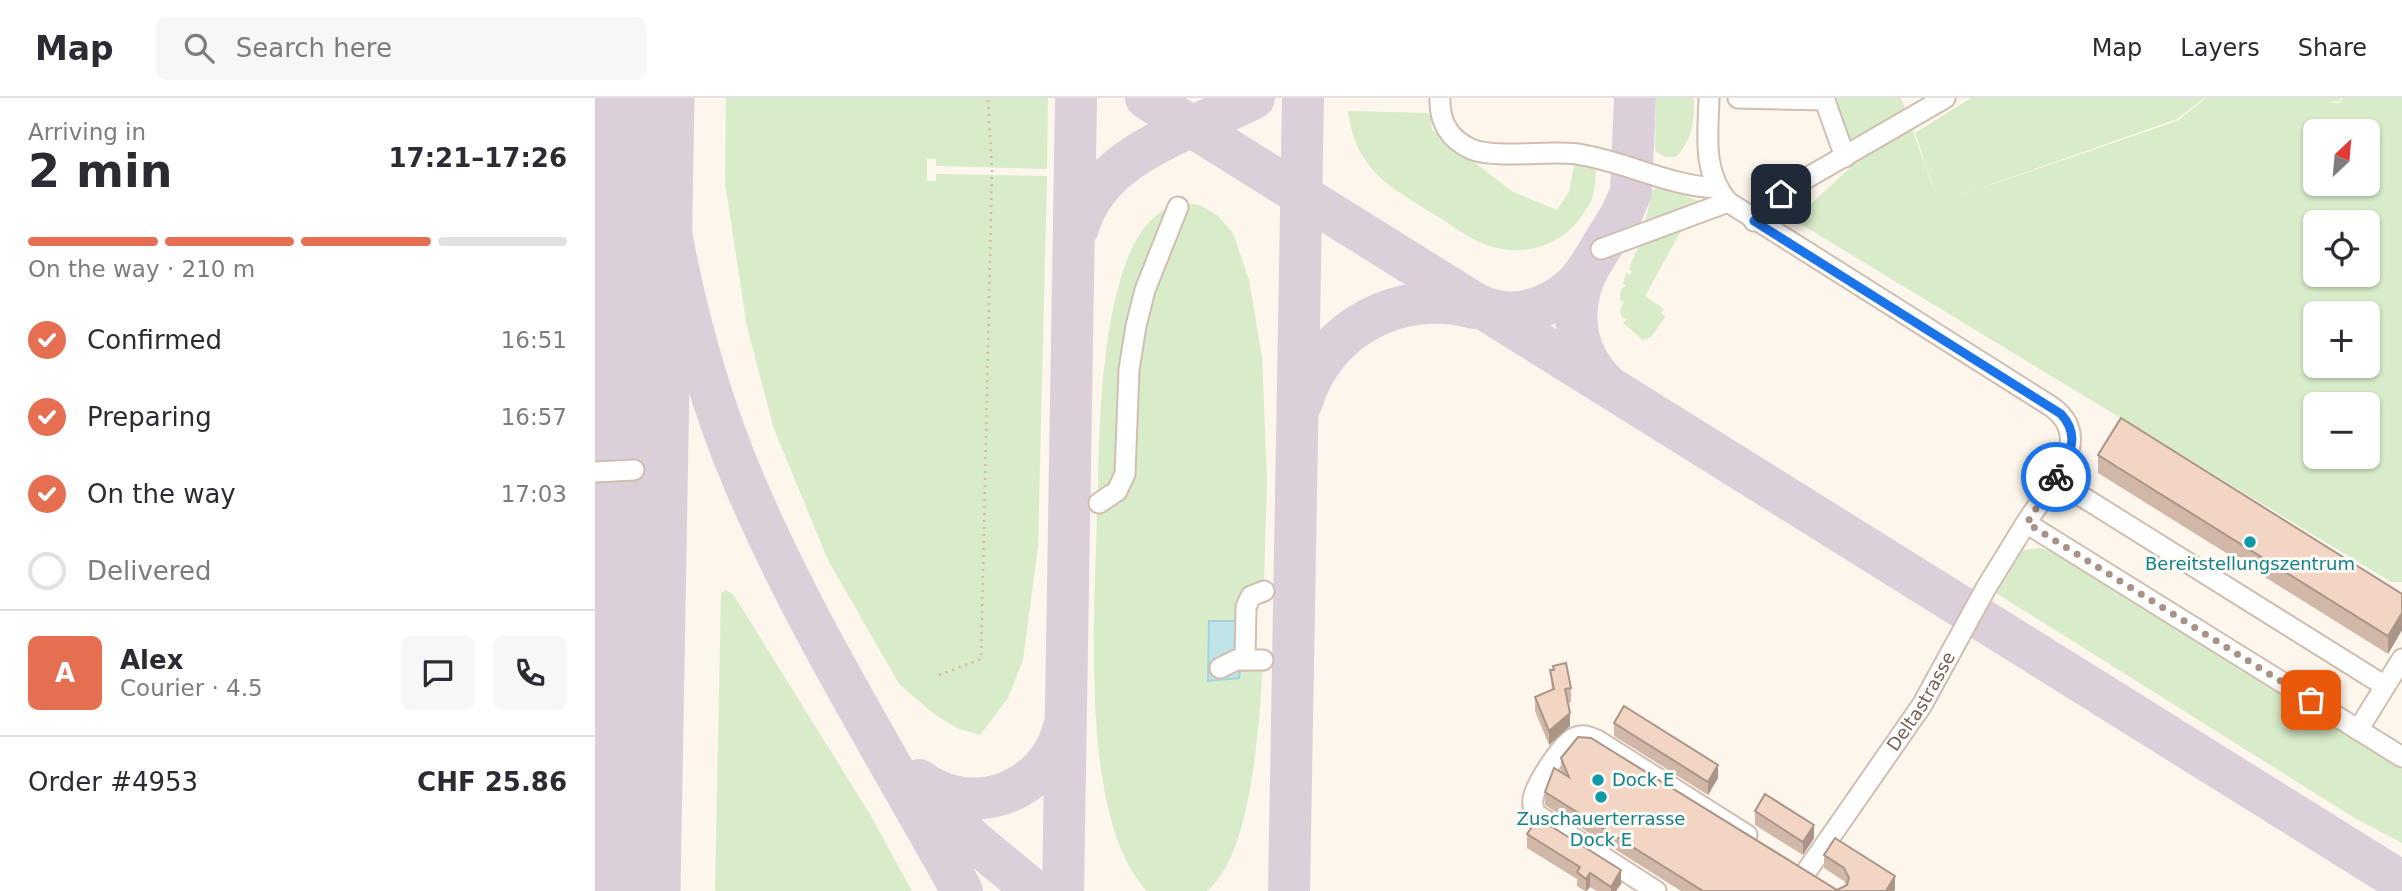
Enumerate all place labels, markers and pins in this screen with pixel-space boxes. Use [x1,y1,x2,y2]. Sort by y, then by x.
pin [1751,164,1811,224]
marker: Bereitstellungszentrum [2242,534,2258,550]
place label: Bereitstellungszentrum [2145,553,2355,574]
pin [2281,670,2341,730]
place label: Dock E [1612,769,1674,790]
marker: Dock E [1590,772,1606,788]
marker: Zuschauerterrasse Dock E [1593,789,1609,805]
place label: Zuschauerterrasse Dock E [1517,808,1685,850]

